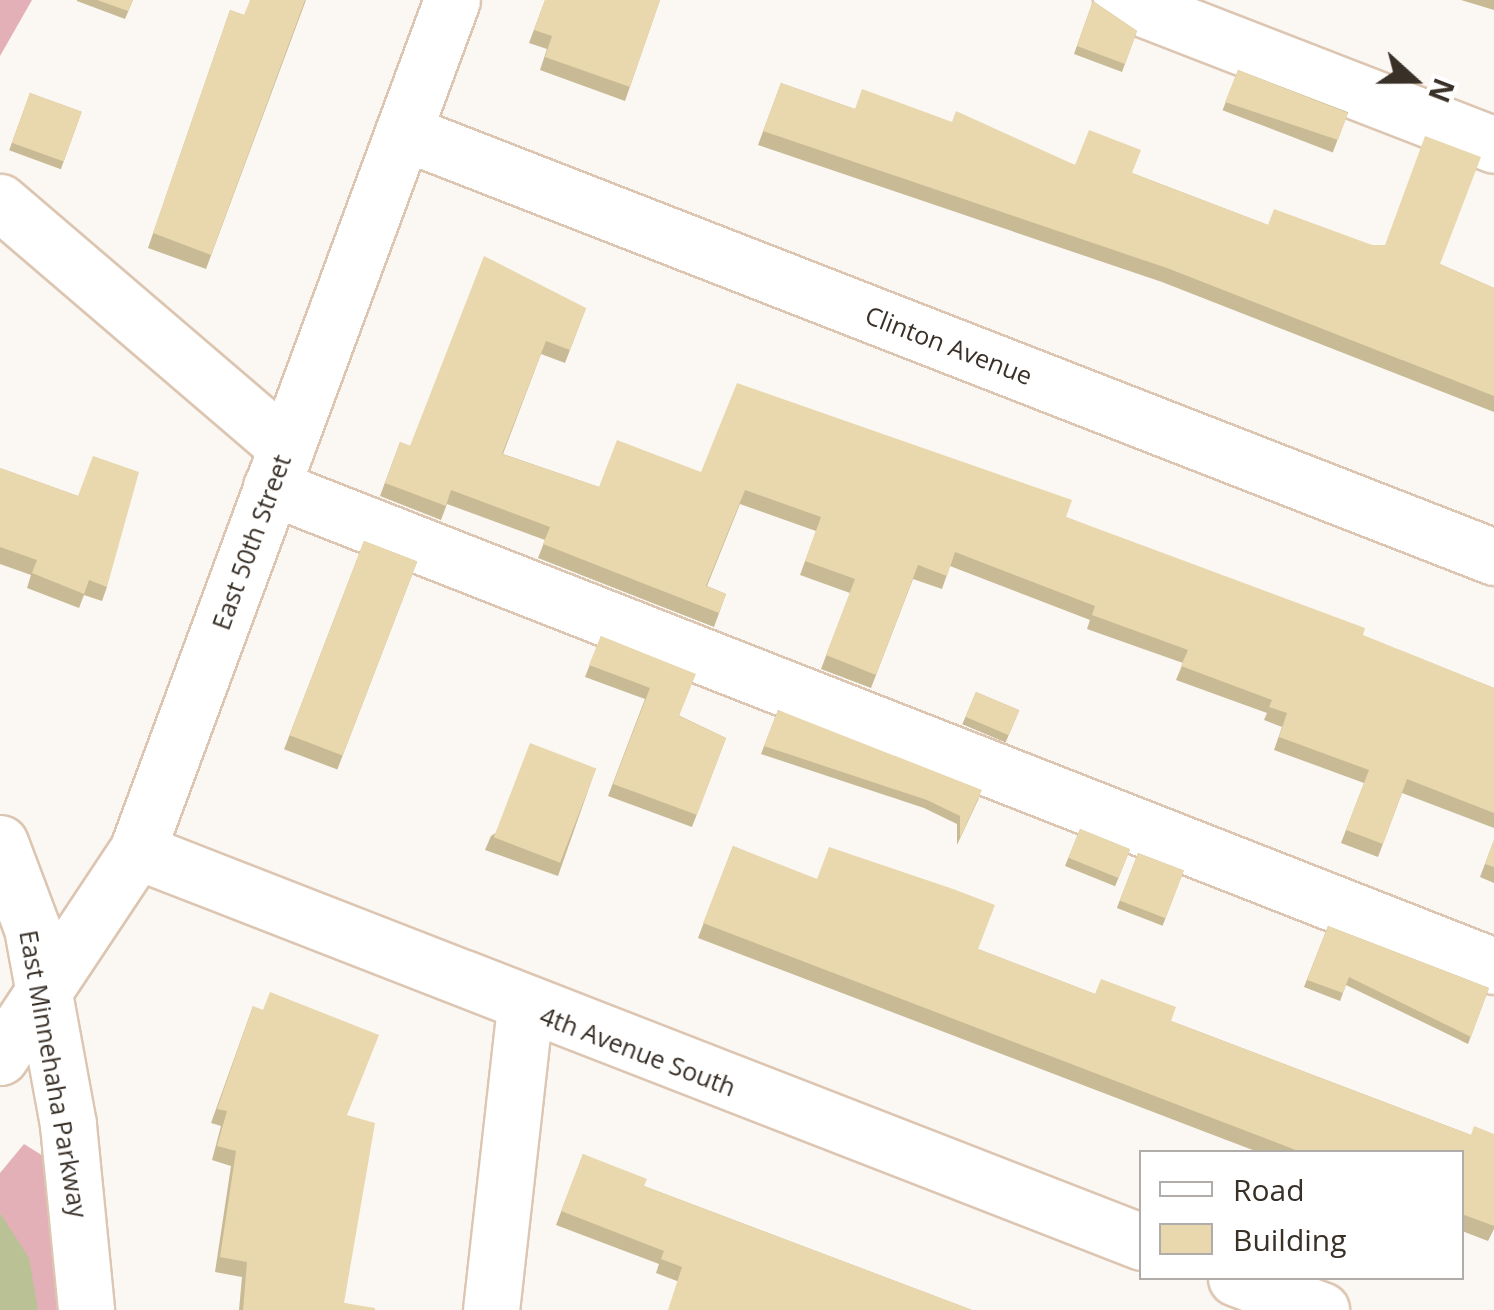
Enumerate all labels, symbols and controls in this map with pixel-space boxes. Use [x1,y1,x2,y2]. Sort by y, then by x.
north arrow [1364,30,1464,130]
text: N [1420,73,1464,108]
street label: Clinton Avenue [861,299,1037,391]
street label: East 50th Street [205,450,297,634]
street label: East Minnehaha Parkway [14,928,94,1220]
street label: 4th Avenue South [536,1000,740,1102]
legend [1139,1150,1464,1280]
text: Road [1233,1169,1305,1210]
text: Building [1233,1219,1347,1260]

